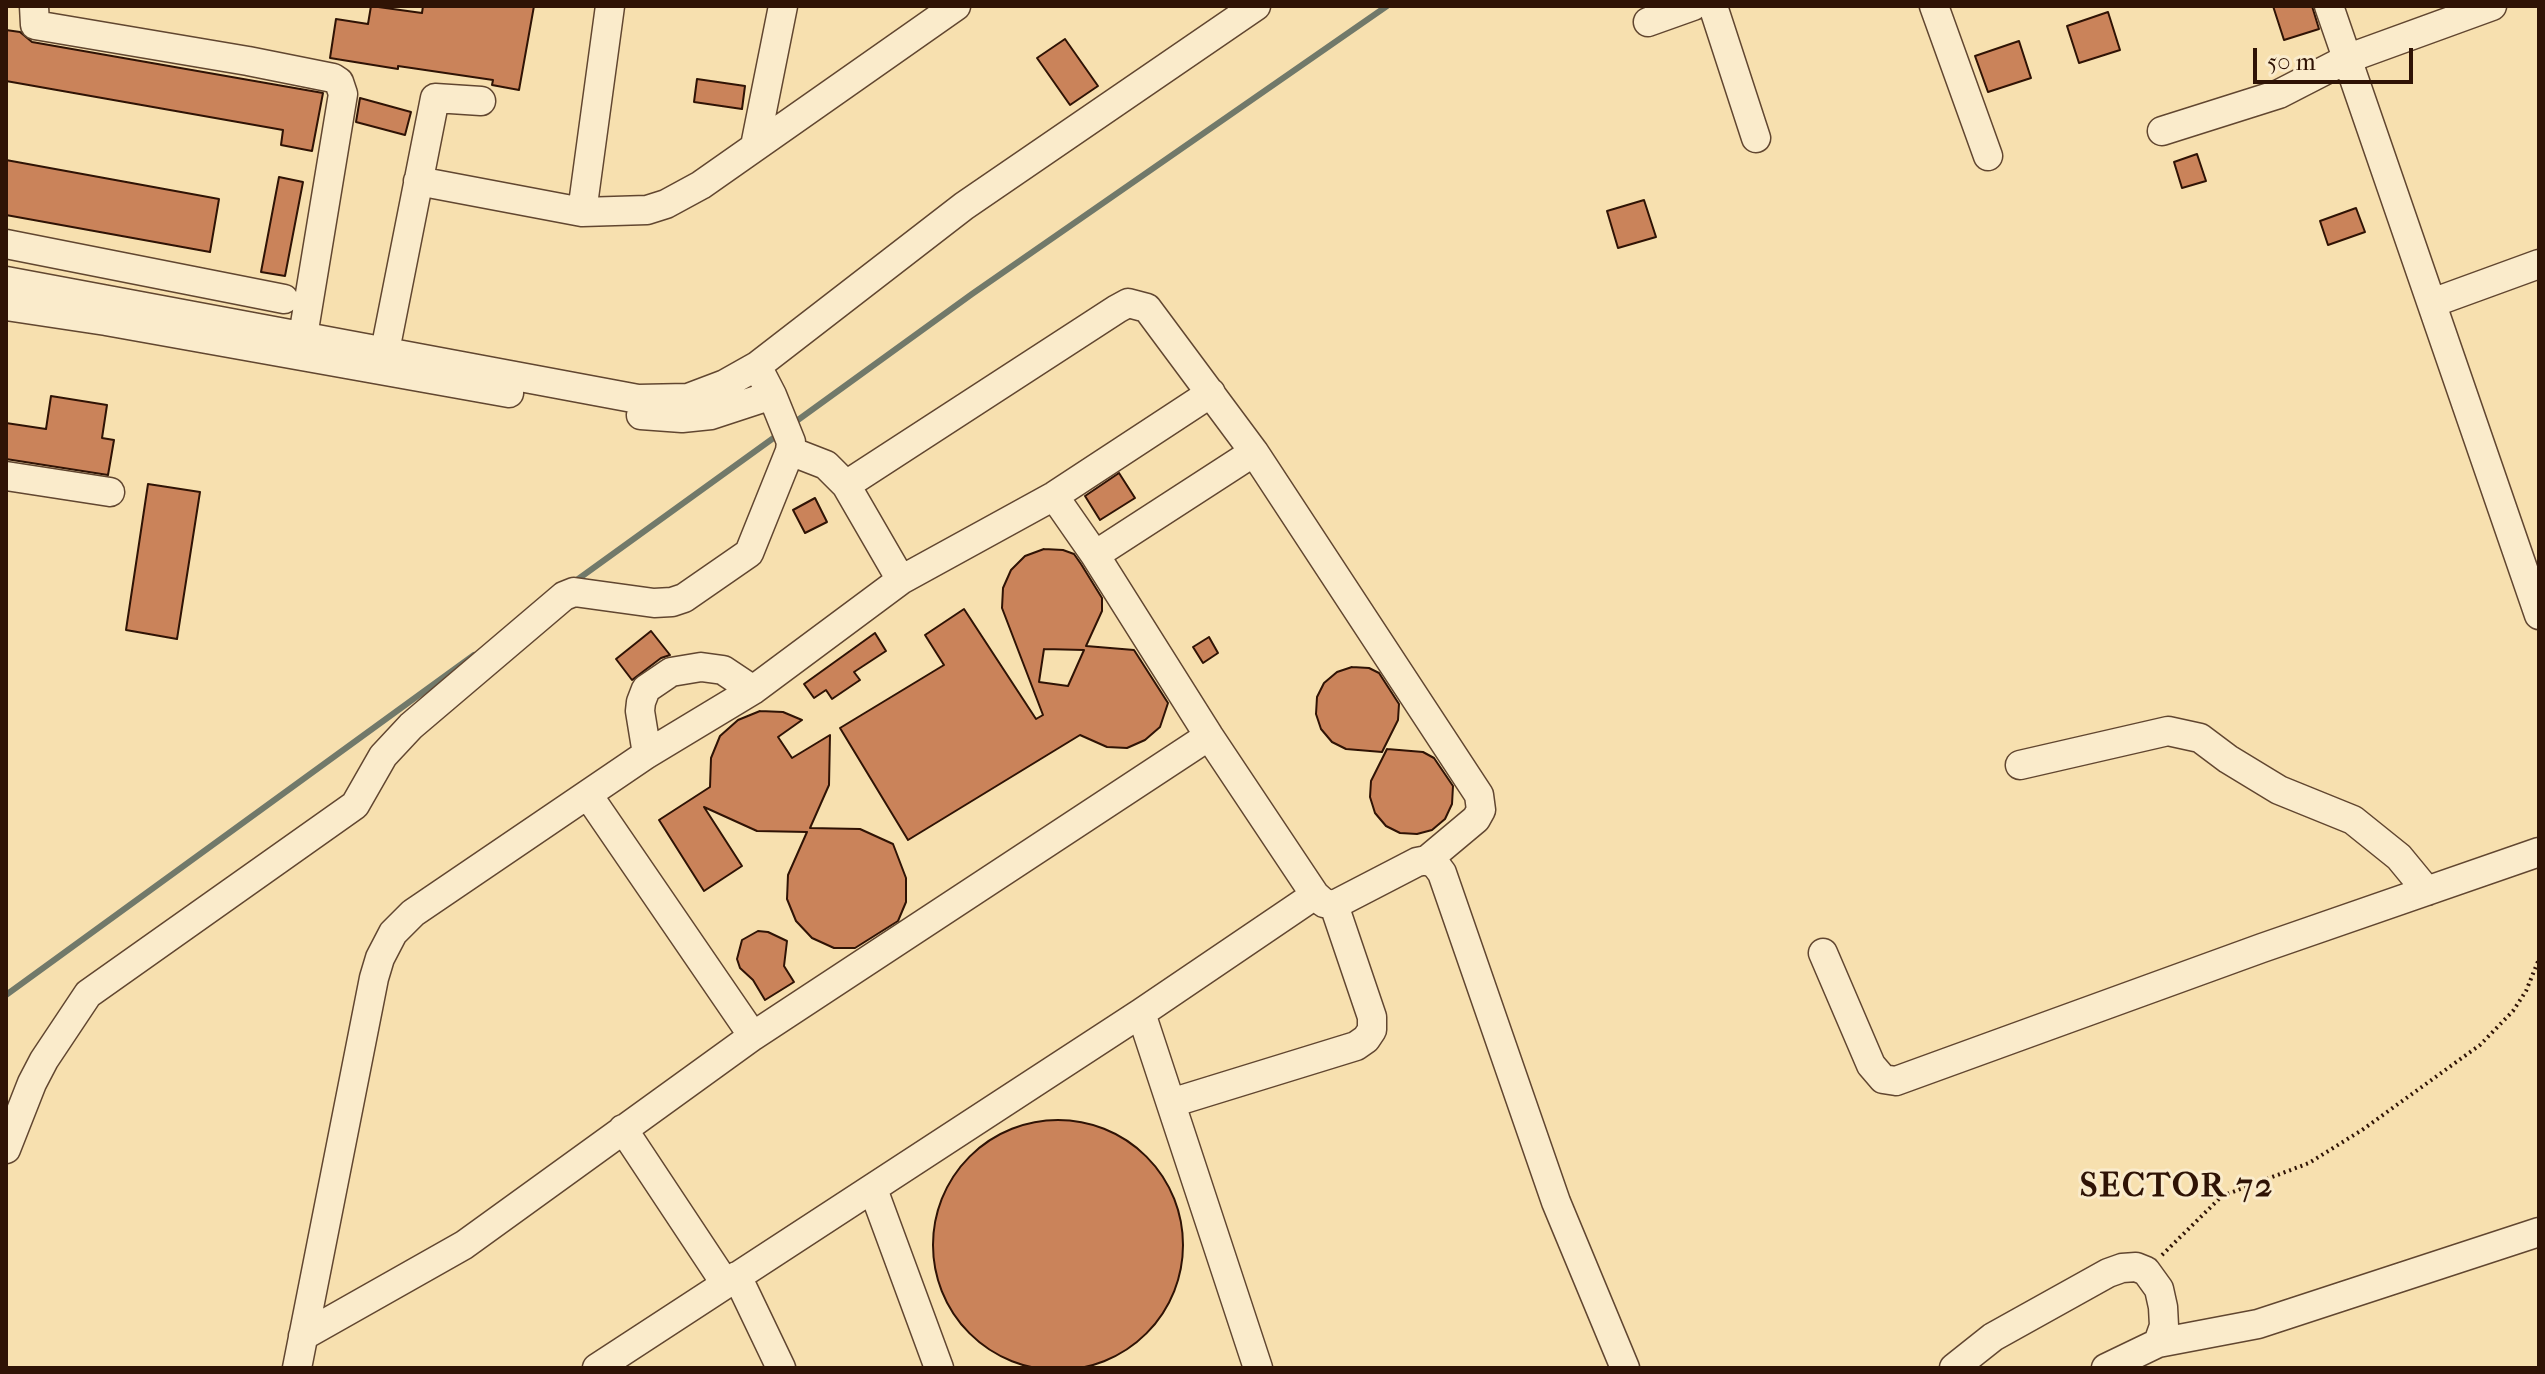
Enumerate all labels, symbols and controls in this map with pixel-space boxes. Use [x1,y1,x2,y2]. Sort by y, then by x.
scale bar [2257,32,2417,82]
text: 50 m [2267,48,2316,76]
district label: SECTOR 72 [2080,1168,2274,1208]

